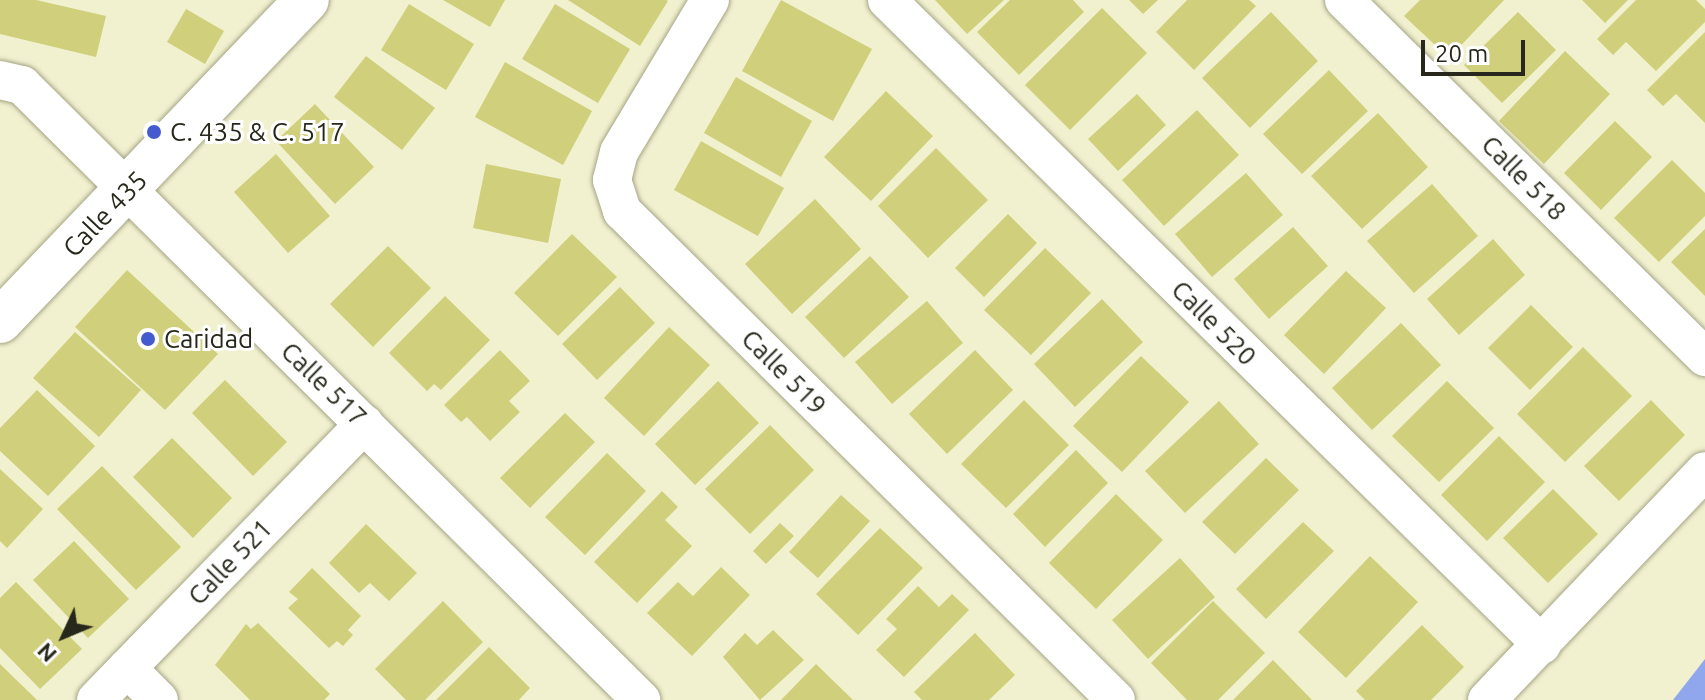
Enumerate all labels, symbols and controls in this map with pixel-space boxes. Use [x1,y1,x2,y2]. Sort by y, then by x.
scale bar [1425,24,1529,74]
text: 20 m [1435,40,1488,67]
place label: C. 435 & C. 517 [170,116,345,148]
marker: C. 435 & C. 517 [145,123,163,141]
street label: Calle 518 [1475,129,1573,227]
street label: Calle 435 [57,165,153,263]
street label: Calle 520 [1165,274,1263,372]
place label: Caridad [164,323,253,355]
street label: Calle 519 [735,323,833,421]
marker: Caridad [139,330,157,348]
street label: Calle 517 [275,336,373,432]
street label: Calle 521 [182,513,278,611]
north arrow [24,596,104,676]
text: N [32,638,61,668]

